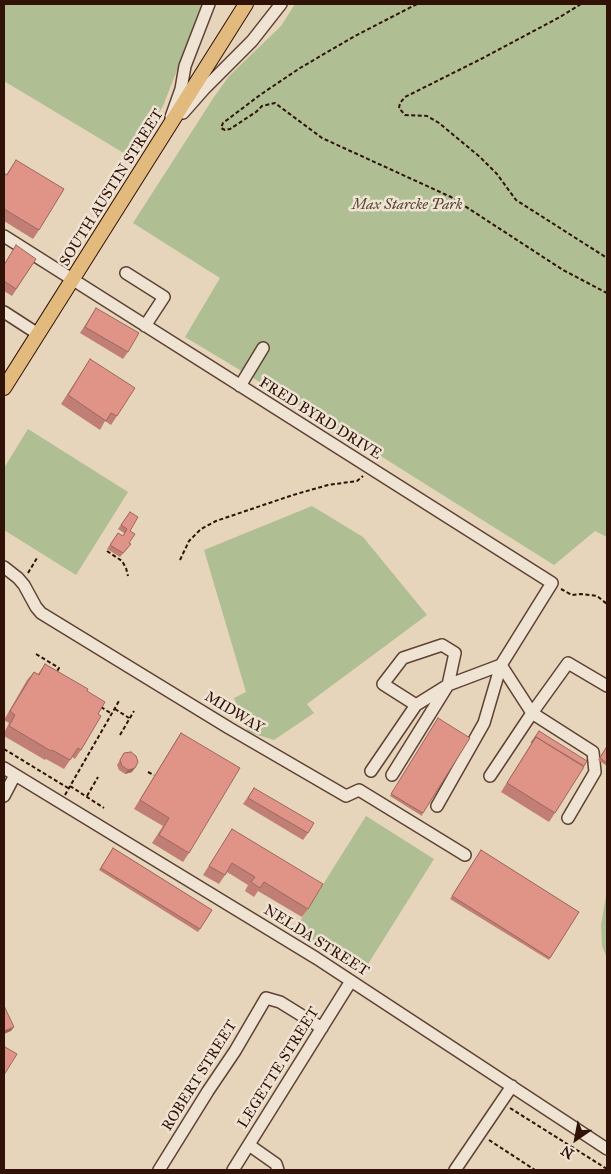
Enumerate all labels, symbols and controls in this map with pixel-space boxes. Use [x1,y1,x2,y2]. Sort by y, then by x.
street label: SOUTH AUSTIN STREET [56,106,168,270]
park label: Max Starcke Park [352,196,462,214]
street label: FRED BYRD DRIVE [255,374,385,464]
street label: MIDWAY [201,688,267,738]
street label: NELDA STREET [260,901,372,981]
street label: LEGETTE STREET [234,1004,324,1132]
street label: ROBERT STREET [159,1017,241,1135]
north arrow [551,1114,601,1164]
text: N [558,1142,577,1162]

